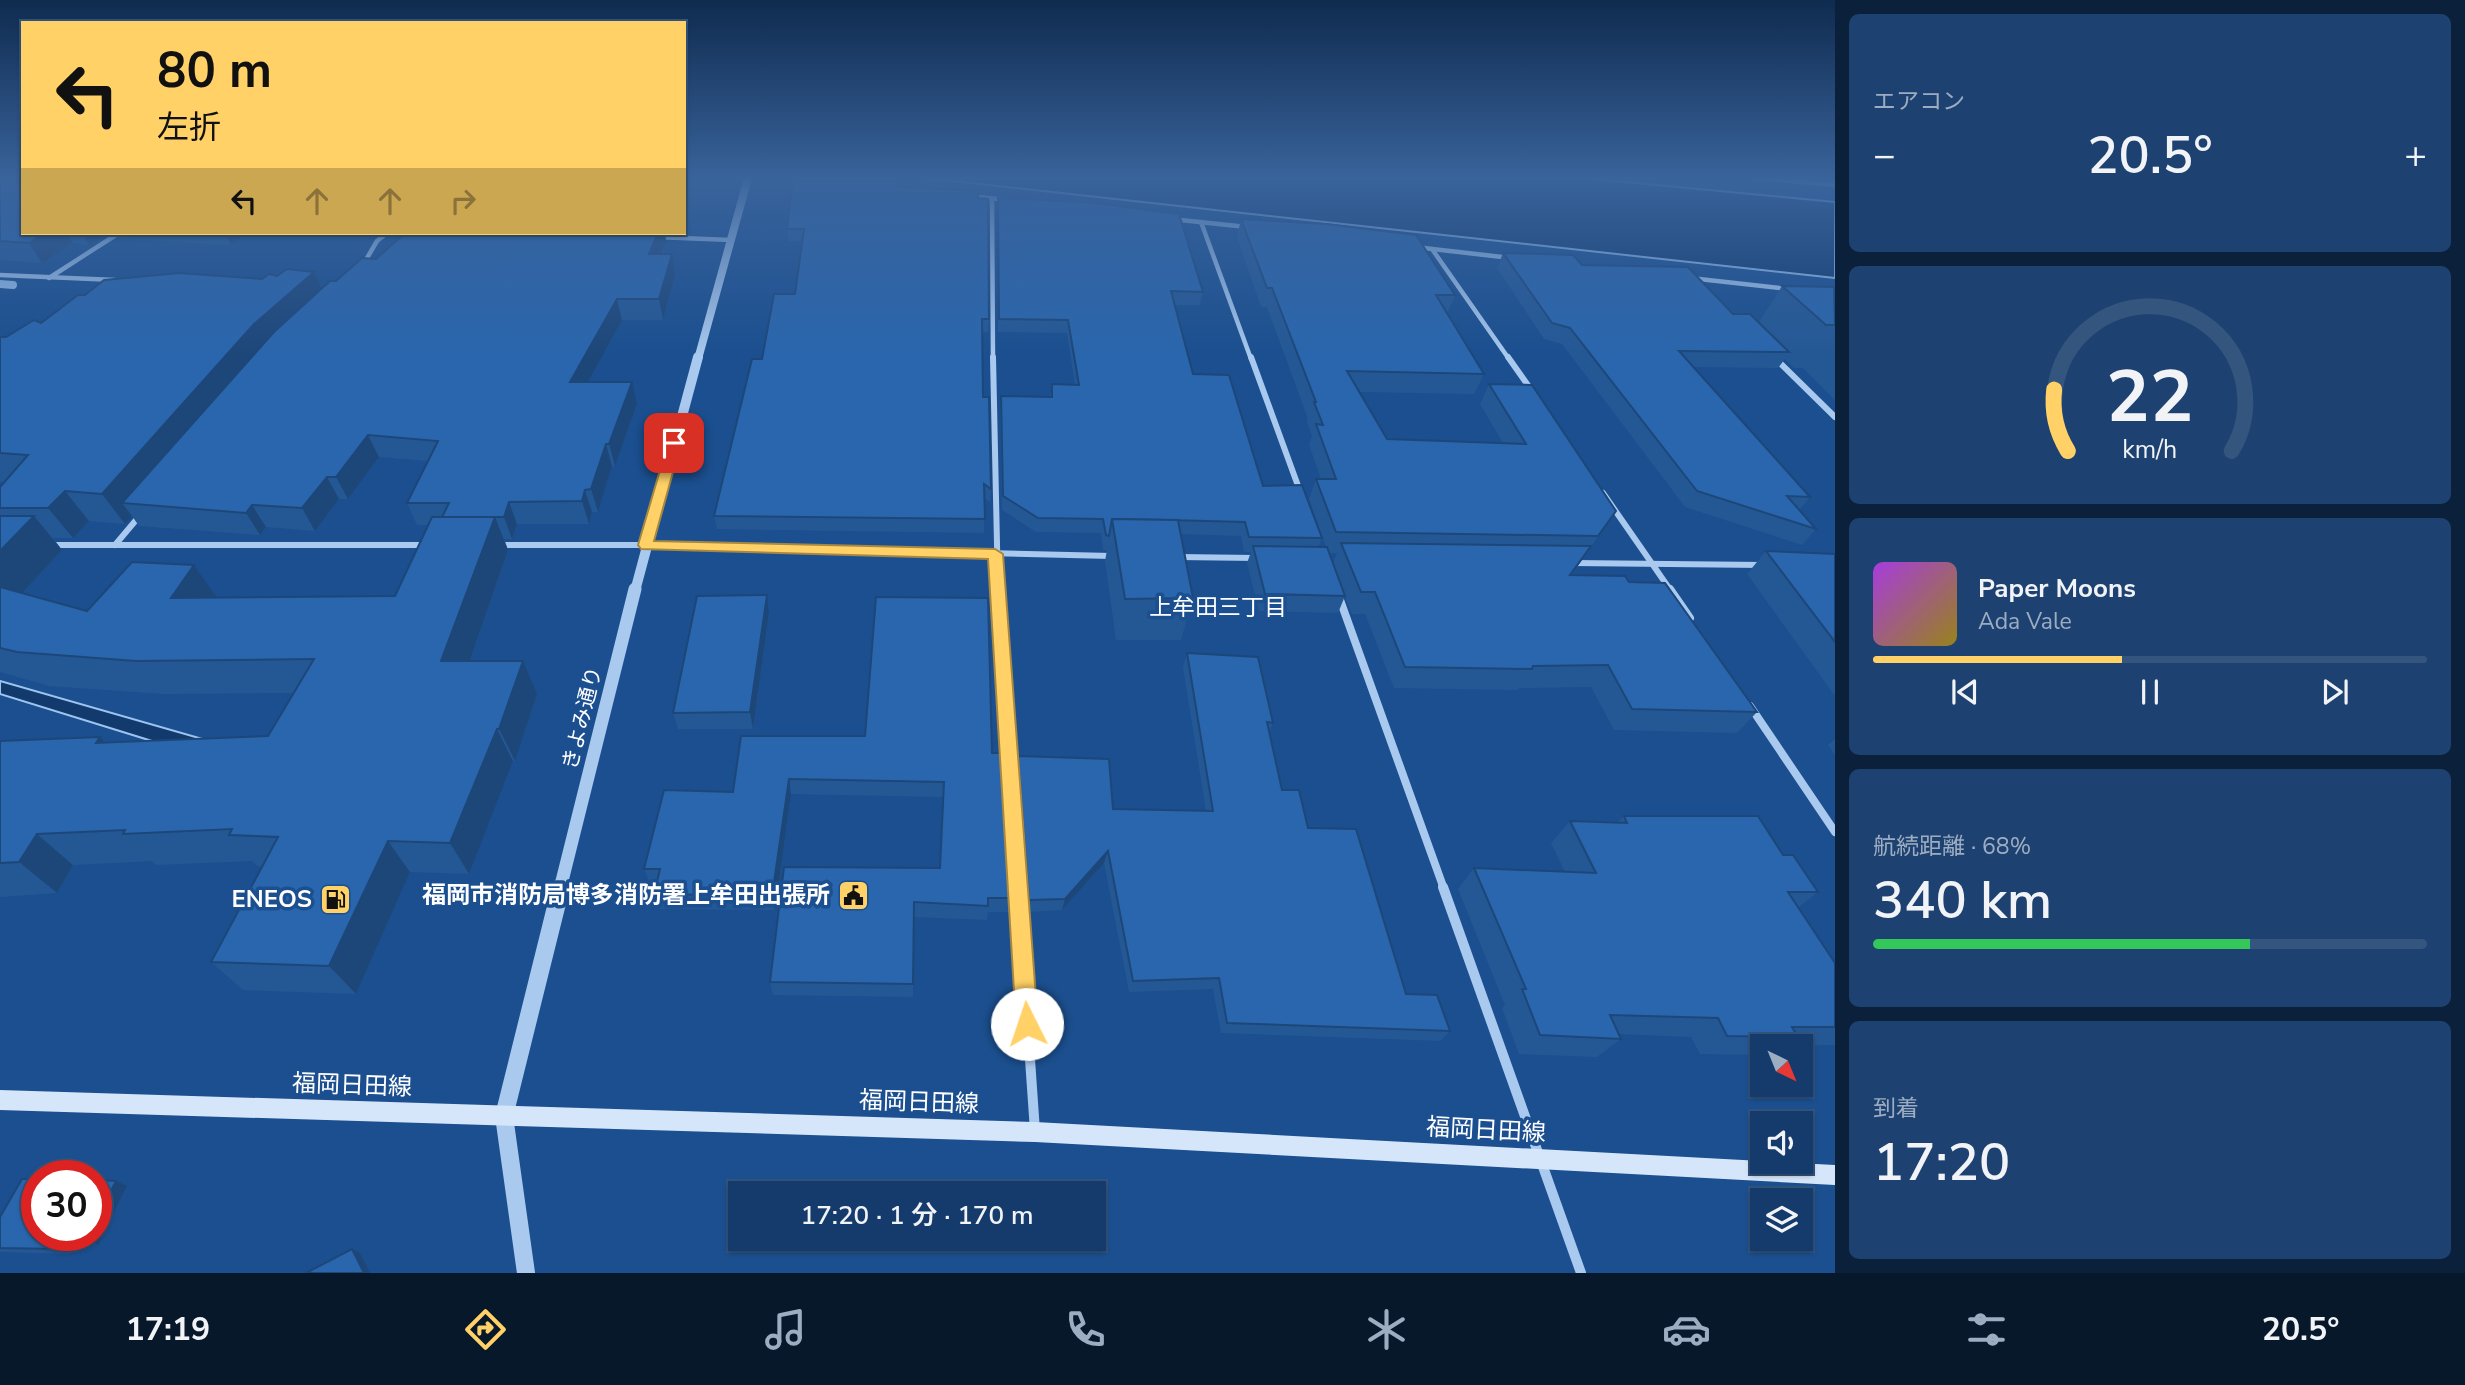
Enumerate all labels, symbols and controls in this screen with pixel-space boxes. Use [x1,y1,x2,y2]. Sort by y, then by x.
text: 80 m [157,37,272,104]
icon: left [42,49,133,140]
text: エアコン [1873,86,1965,117]
text: 左折 [157,106,221,149]
text: 20.5° [2087,120,2213,191]
text: − [1873,130,1896,181]
text: + [2404,130,2427,181]
icon: left [225,182,263,220]
icon: ahead [298,182,336,220]
icon: ahead [371,182,409,220]
icon: right [444,182,482,220]
text: 22 [2106,347,2194,447]
pin [644,413,704,473]
icon: arrive [655,424,693,462]
text: km/h [2122,432,2178,466]
text: Paper Moons [1978,571,2136,606]
district label: 上牟田三丁目 [1149,592,1287,623]
text: Ada Vale [1978,606,2072,637]
street label: きよみ通り [556,664,608,772]
icon: previous [1946,673,1984,711]
icon: pause [2131,673,2169,711]
icon: next [2316,673,2354,711]
text: 航続距離 · 68% [1873,831,2031,862]
text: 340 km [1873,865,2052,936]
public building icon: 福岡市消防局博多消防署上牟田出張所 [836,878,870,912]
place label: 福岡市消防局博多消防署上牟田出張所 [422,879,830,911]
fuel station icon: ENEOS [318,882,352,916]
place label: ENEOS [231,883,312,915]
position arrow [990,987,1064,1061]
north arrow [1750,1034,1813,1097]
map controls [1750,1034,1813,1251]
street label: 福岡日田線 [291,1067,413,1103]
street label: 福岡日田線 [858,1084,980,1120]
text: 到着 [1873,1093,1919,1124]
street label: 福岡日田線 [1425,1111,1547,1149]
button: sound [1750,1111,1813,1174]
text: 17:20 [1873,1127,2010,1198]
speed limit sign: 30 [21,1160,112,1251]
button: layers [1750,1188,1813,1251]
text: 17:20 · 1 分 · 170 m [801,1198,1033,1233]
icon: directions [461,1305,510,1354]
icon: music [761,1305,810,1354]
icon: phone [1061,1305,1110,1354]
icon: climate [1362,1305,1411,1354]
icon: car [1662,1305,1711,1354]
icon: filters [1962,1305,2011,1354]
text: 17:19 [126,1308,210,1351]
text: 20.5° [2262,1308,2339,1351]

